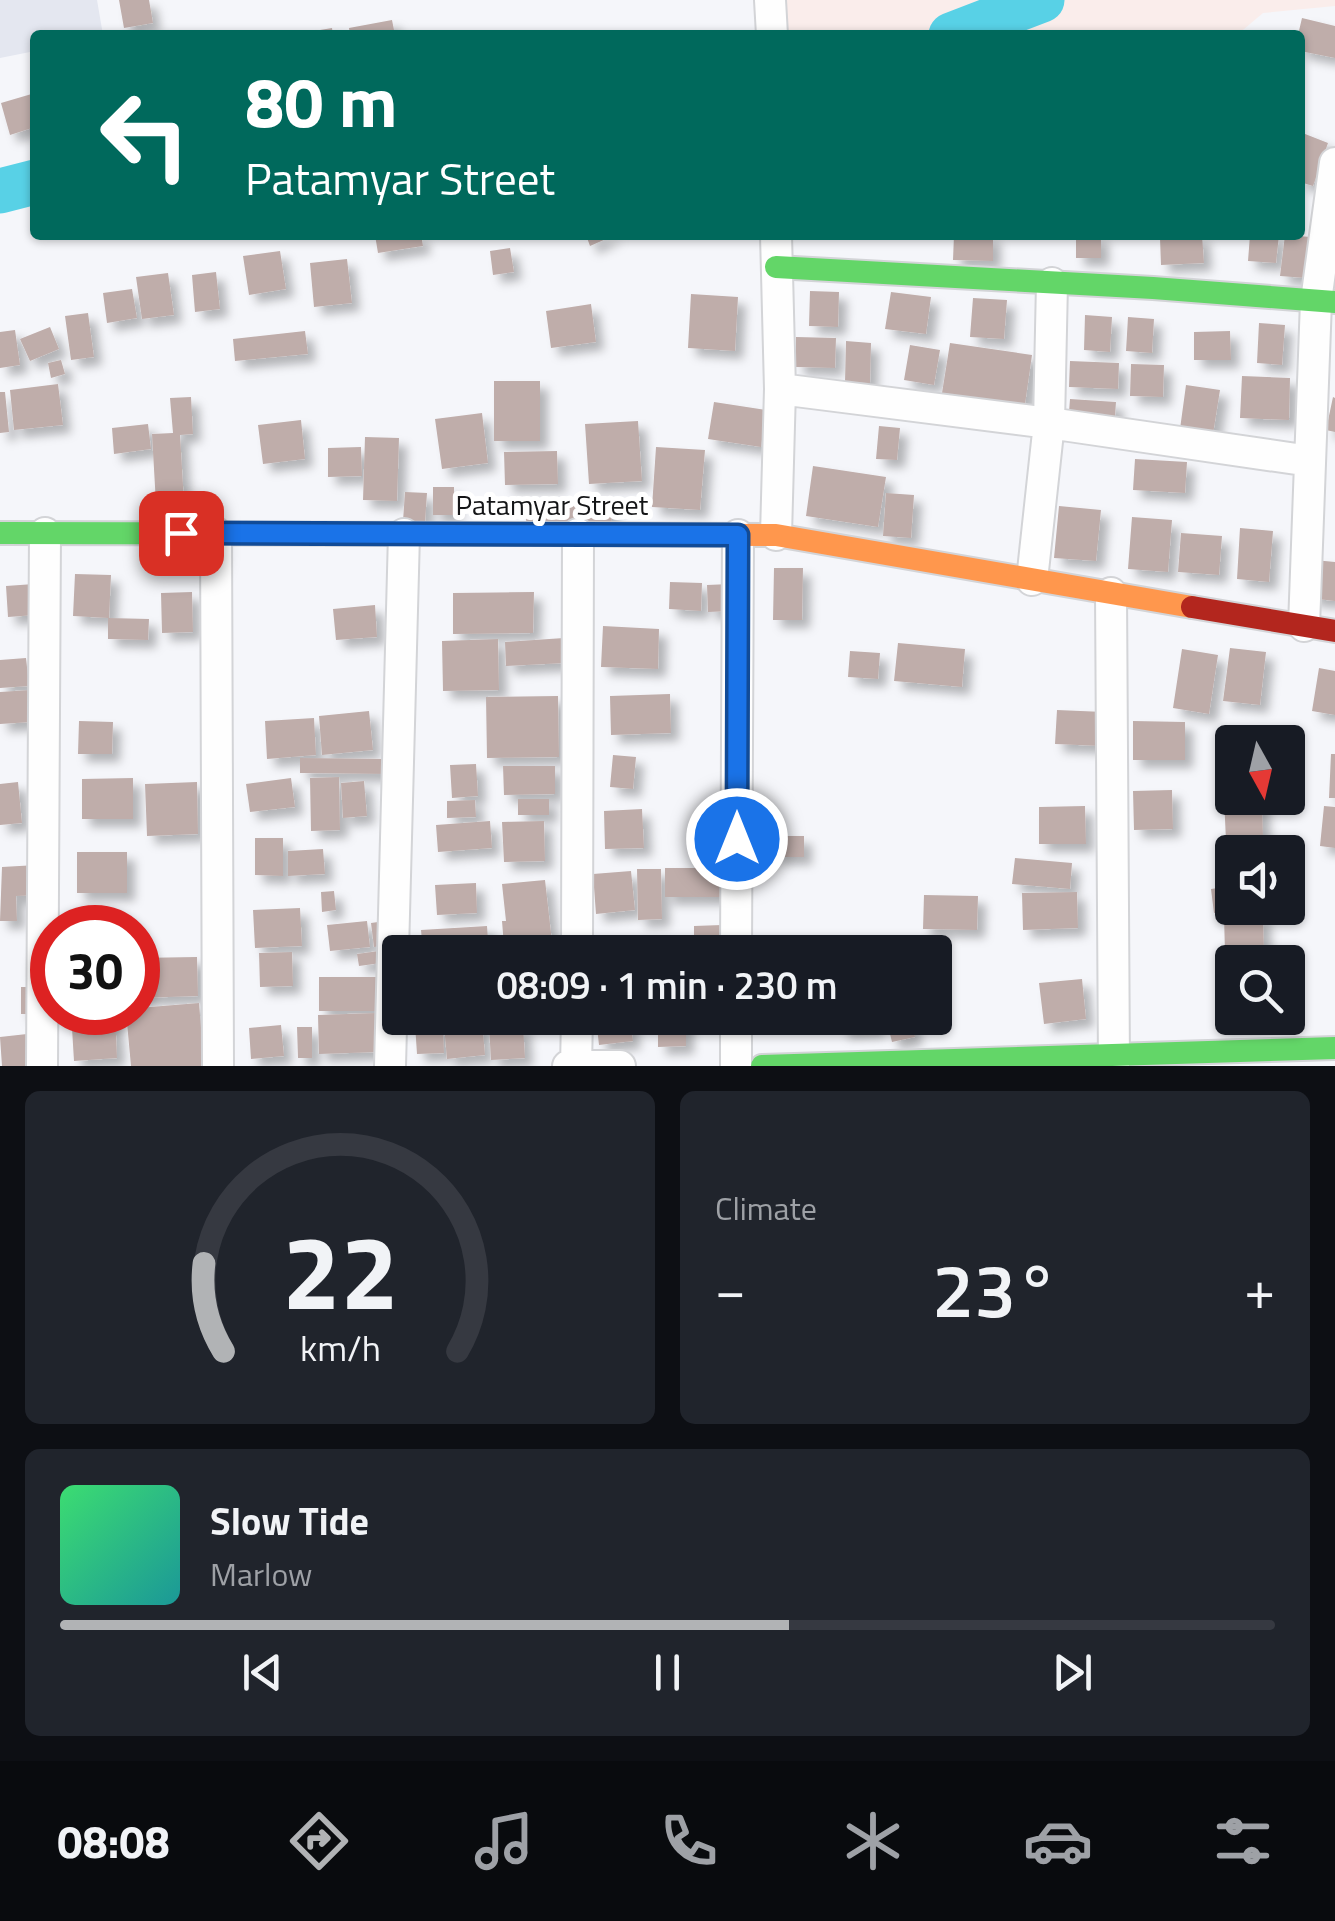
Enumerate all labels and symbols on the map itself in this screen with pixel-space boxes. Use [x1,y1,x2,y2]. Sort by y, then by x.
street label: Patamyar Street [456,483,649,526]
pin [139,491,224,576]
north arrow [1215,725,1305,815]
position arrow [685,787,789,891]
speed limit sign: 30 [30,905,160,1035]

